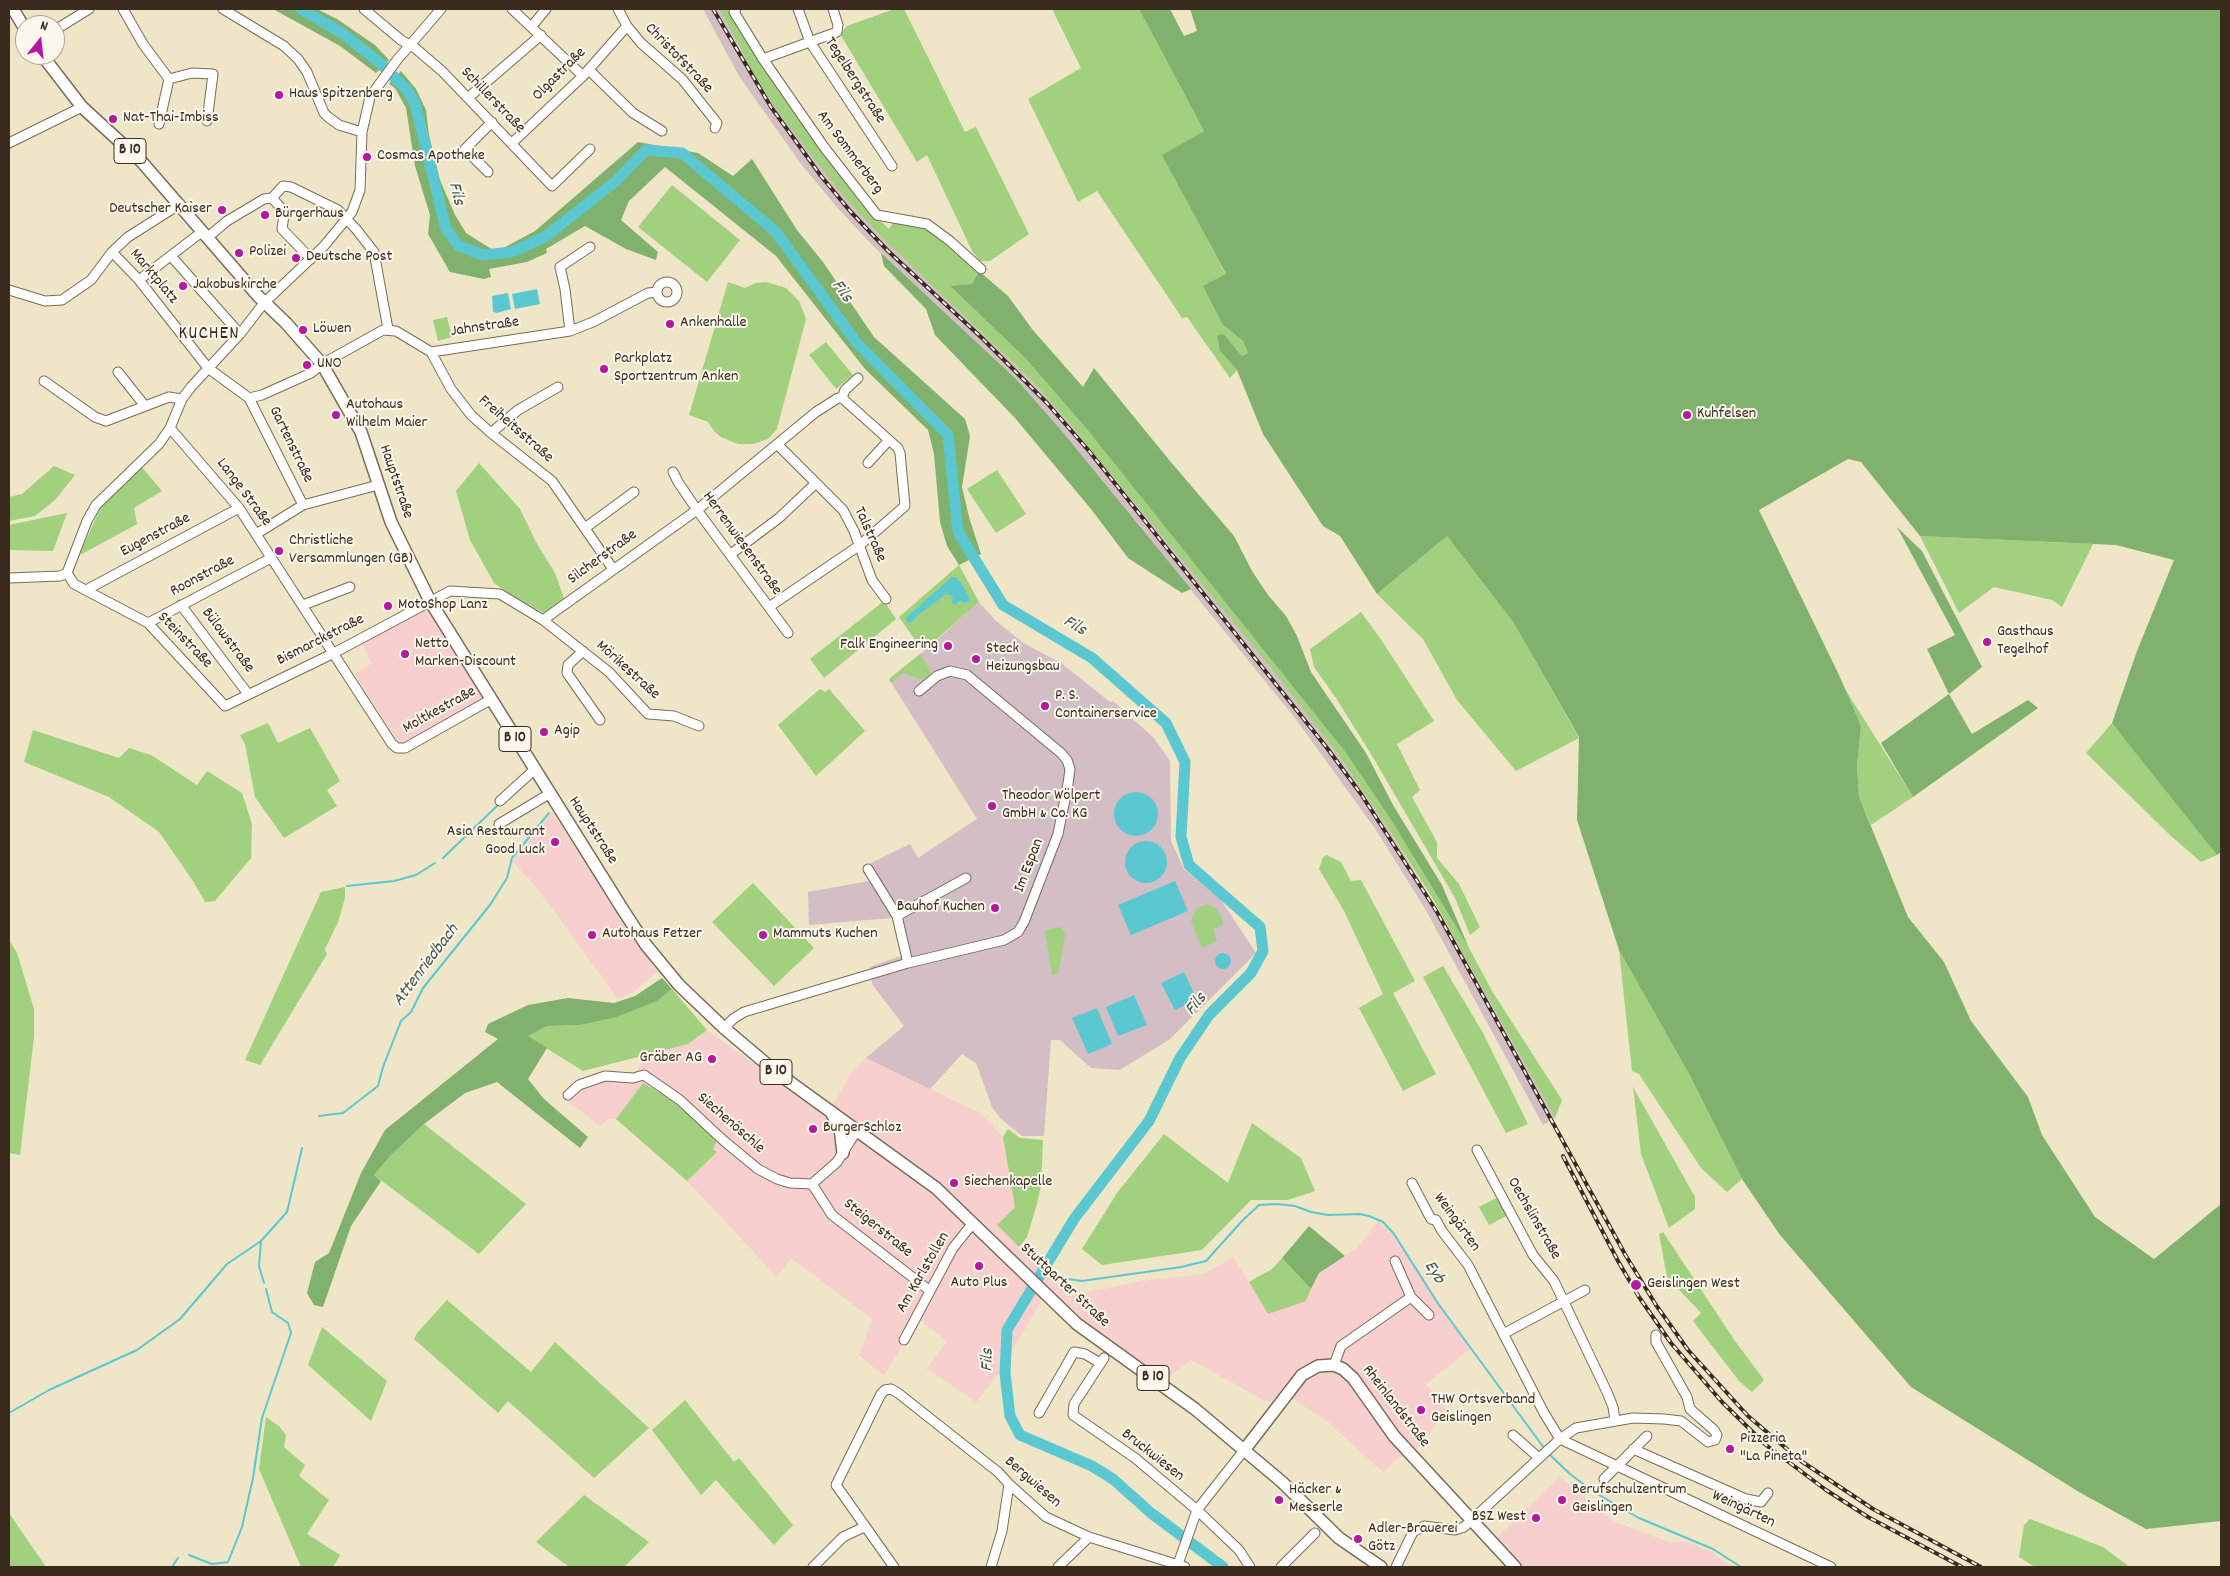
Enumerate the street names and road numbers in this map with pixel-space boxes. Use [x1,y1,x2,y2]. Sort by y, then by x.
street label: Christofstraße [640,20,716,98]
street label: Tegelbergstraße [819,34,889,128]
street label: Olgastraße [529,44,591,106]
street label: Schillerstraße [456,64,528,138]
street label: Am Sommerberg [811,108,887,198]
road number: B 10 [114,138,146,164]
street label: Marktplatz [124,246,182,308]
street label: Jahnstraße [450,314,520,342]
street label: Freiheitsstraße [473,392,557,468]
street label: Gartenstraße [263,404,317,486]
street label: Hauptstraße [373,443,417,521]
street label: Lange Straße [211,455,275,531]
street label: Herrenwiesenstraße [697,488,785,600]
street label: Talstraße [848,504,890,566]
street label: Eugenstraße [118,510,194,562]
street label: Silcherstraße [564,526,642,590]
street label: Roonstraße [168,552,238,602]
street label: Bülowstraße [196,605,258,677]
street label: Steinstraße [152,609,216,673]
street label: Bismarckstraße [274,611,368,671]
street label: Mörikestraße [591,637,663,705]
street label: Moltkestraße [400,683,480,739]
road number: B 10 [499,726,531,752]
street label: Hauptstraße [563,794,621,868]
street label: Im Espan [1011,836,1049,896]
road number: B 10 [760,1060,792,1084]
street label: Siechenöschle [692,1089,768,1159]
street label: Oechslinstraße [1502,1175,1564,1263]
street label: Weingärten [1428,1190,1484,1256]
street label: Steigerstraße [838,1195,916,1263]
street label: Am Karlstollen [893,1229,955,1317]
street label: Stuttgarter Straße [1015,1240,1113,1332]
street label: Rheinlandstraße [1357,1362,1433,1452]
road number: B 10 [1137,1366,1169,1390]
street label: Bruckwiesen [1117,1425,1187,1487]
street label: Bergwiesen [1000,1453,1064,1513]
street label: Weingärten [1708,1487,1778,1533]

